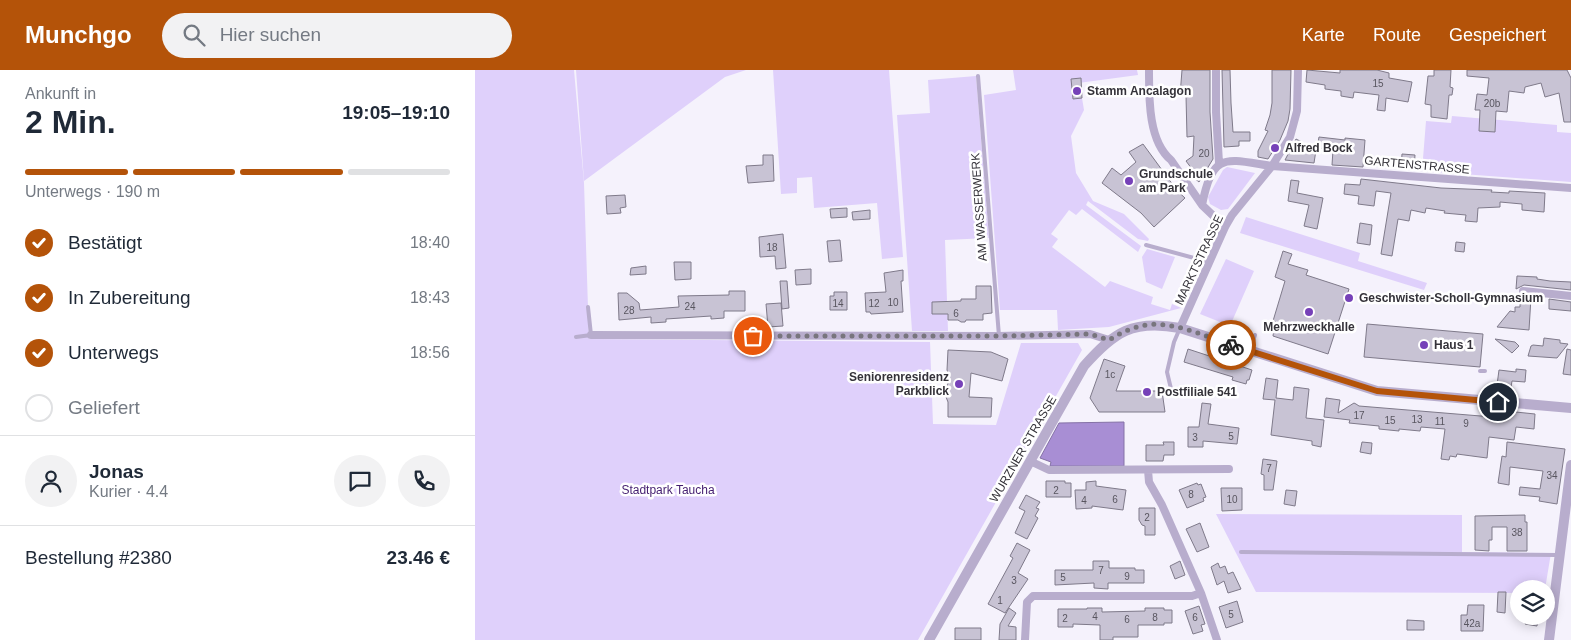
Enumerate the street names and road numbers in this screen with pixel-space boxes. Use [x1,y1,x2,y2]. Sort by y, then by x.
street label: AM WASSERWERK [968,152,990,262]
street label: GARTENSTRASSE [1364,153,1470,177]
street label: MARKTSTRASSE [1172,213,1226,307]
street label: WURZNER STRASSE [987,393,1059,505]

